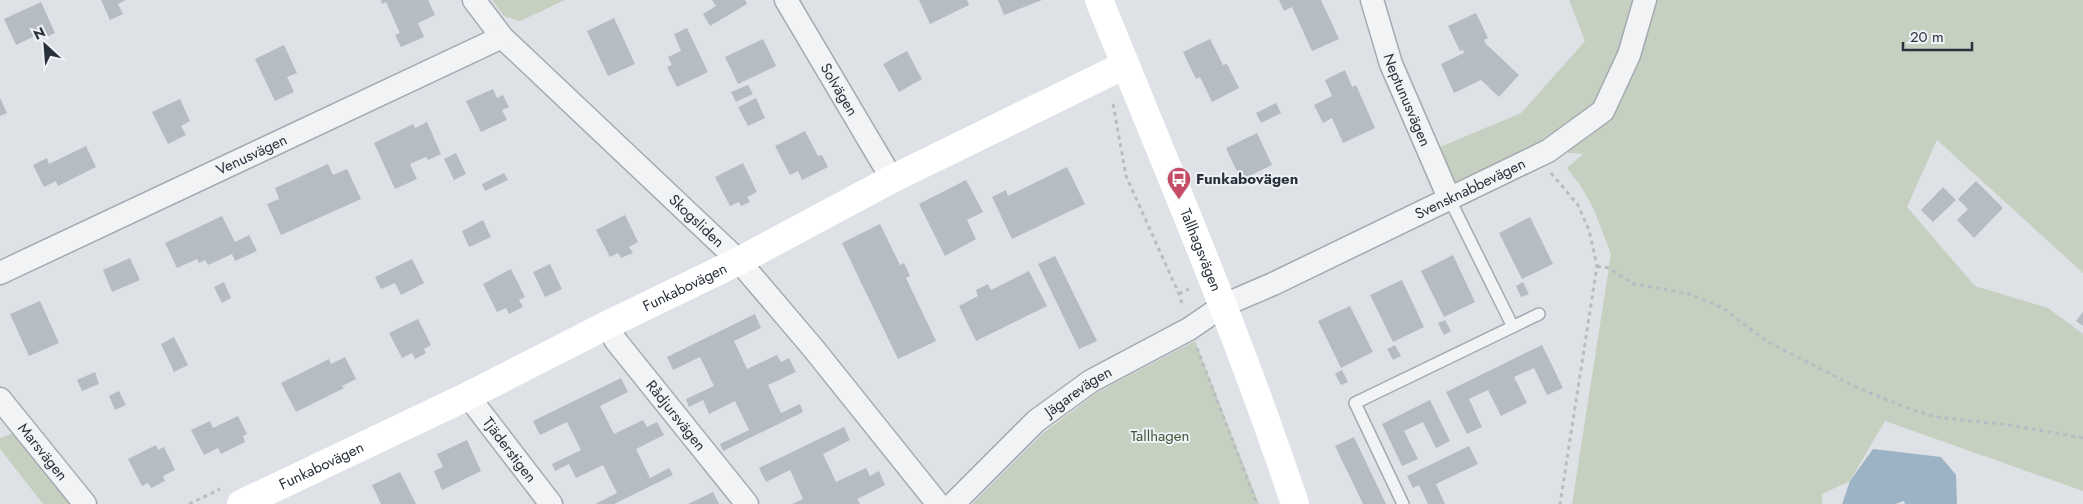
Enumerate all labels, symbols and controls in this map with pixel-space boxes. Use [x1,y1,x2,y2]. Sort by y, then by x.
north arrow [20,20,70,70]
scale bar [1903,20,1972,52]
text: N [30,22,49,45]
text: 20 m [1910,26,1944,48]
street label: Neptunusvägen [1377,51,1436,150]
street label: Solvägen [815,59,863,120]
street label: Venusvägen [212,129,291,181]
street label: Svensknabbevägen [1411,152,1529,225]
bus stop icon: Funkabovägen [1166,166,1192,200]
place label: Funkabovägen [1196,168,1298,190]
street label: Skogsliden [664,189,729,252]
street label: Tallhagsvägen [1174,205,1227,295]
street label: Funkabovägen [639,257,731,317]
street label: Jägarevägen [1038,361,1116,423]
street label: Rådjursvägen [641,375,711,456]
street label: Tjäderstigen [477,413,542,487]
street label: Marsvägen [13,418,73,485]
park label: Tallhagen [1131,425,1189,447]
street label: Funkabovägen [275,436,367,495]

